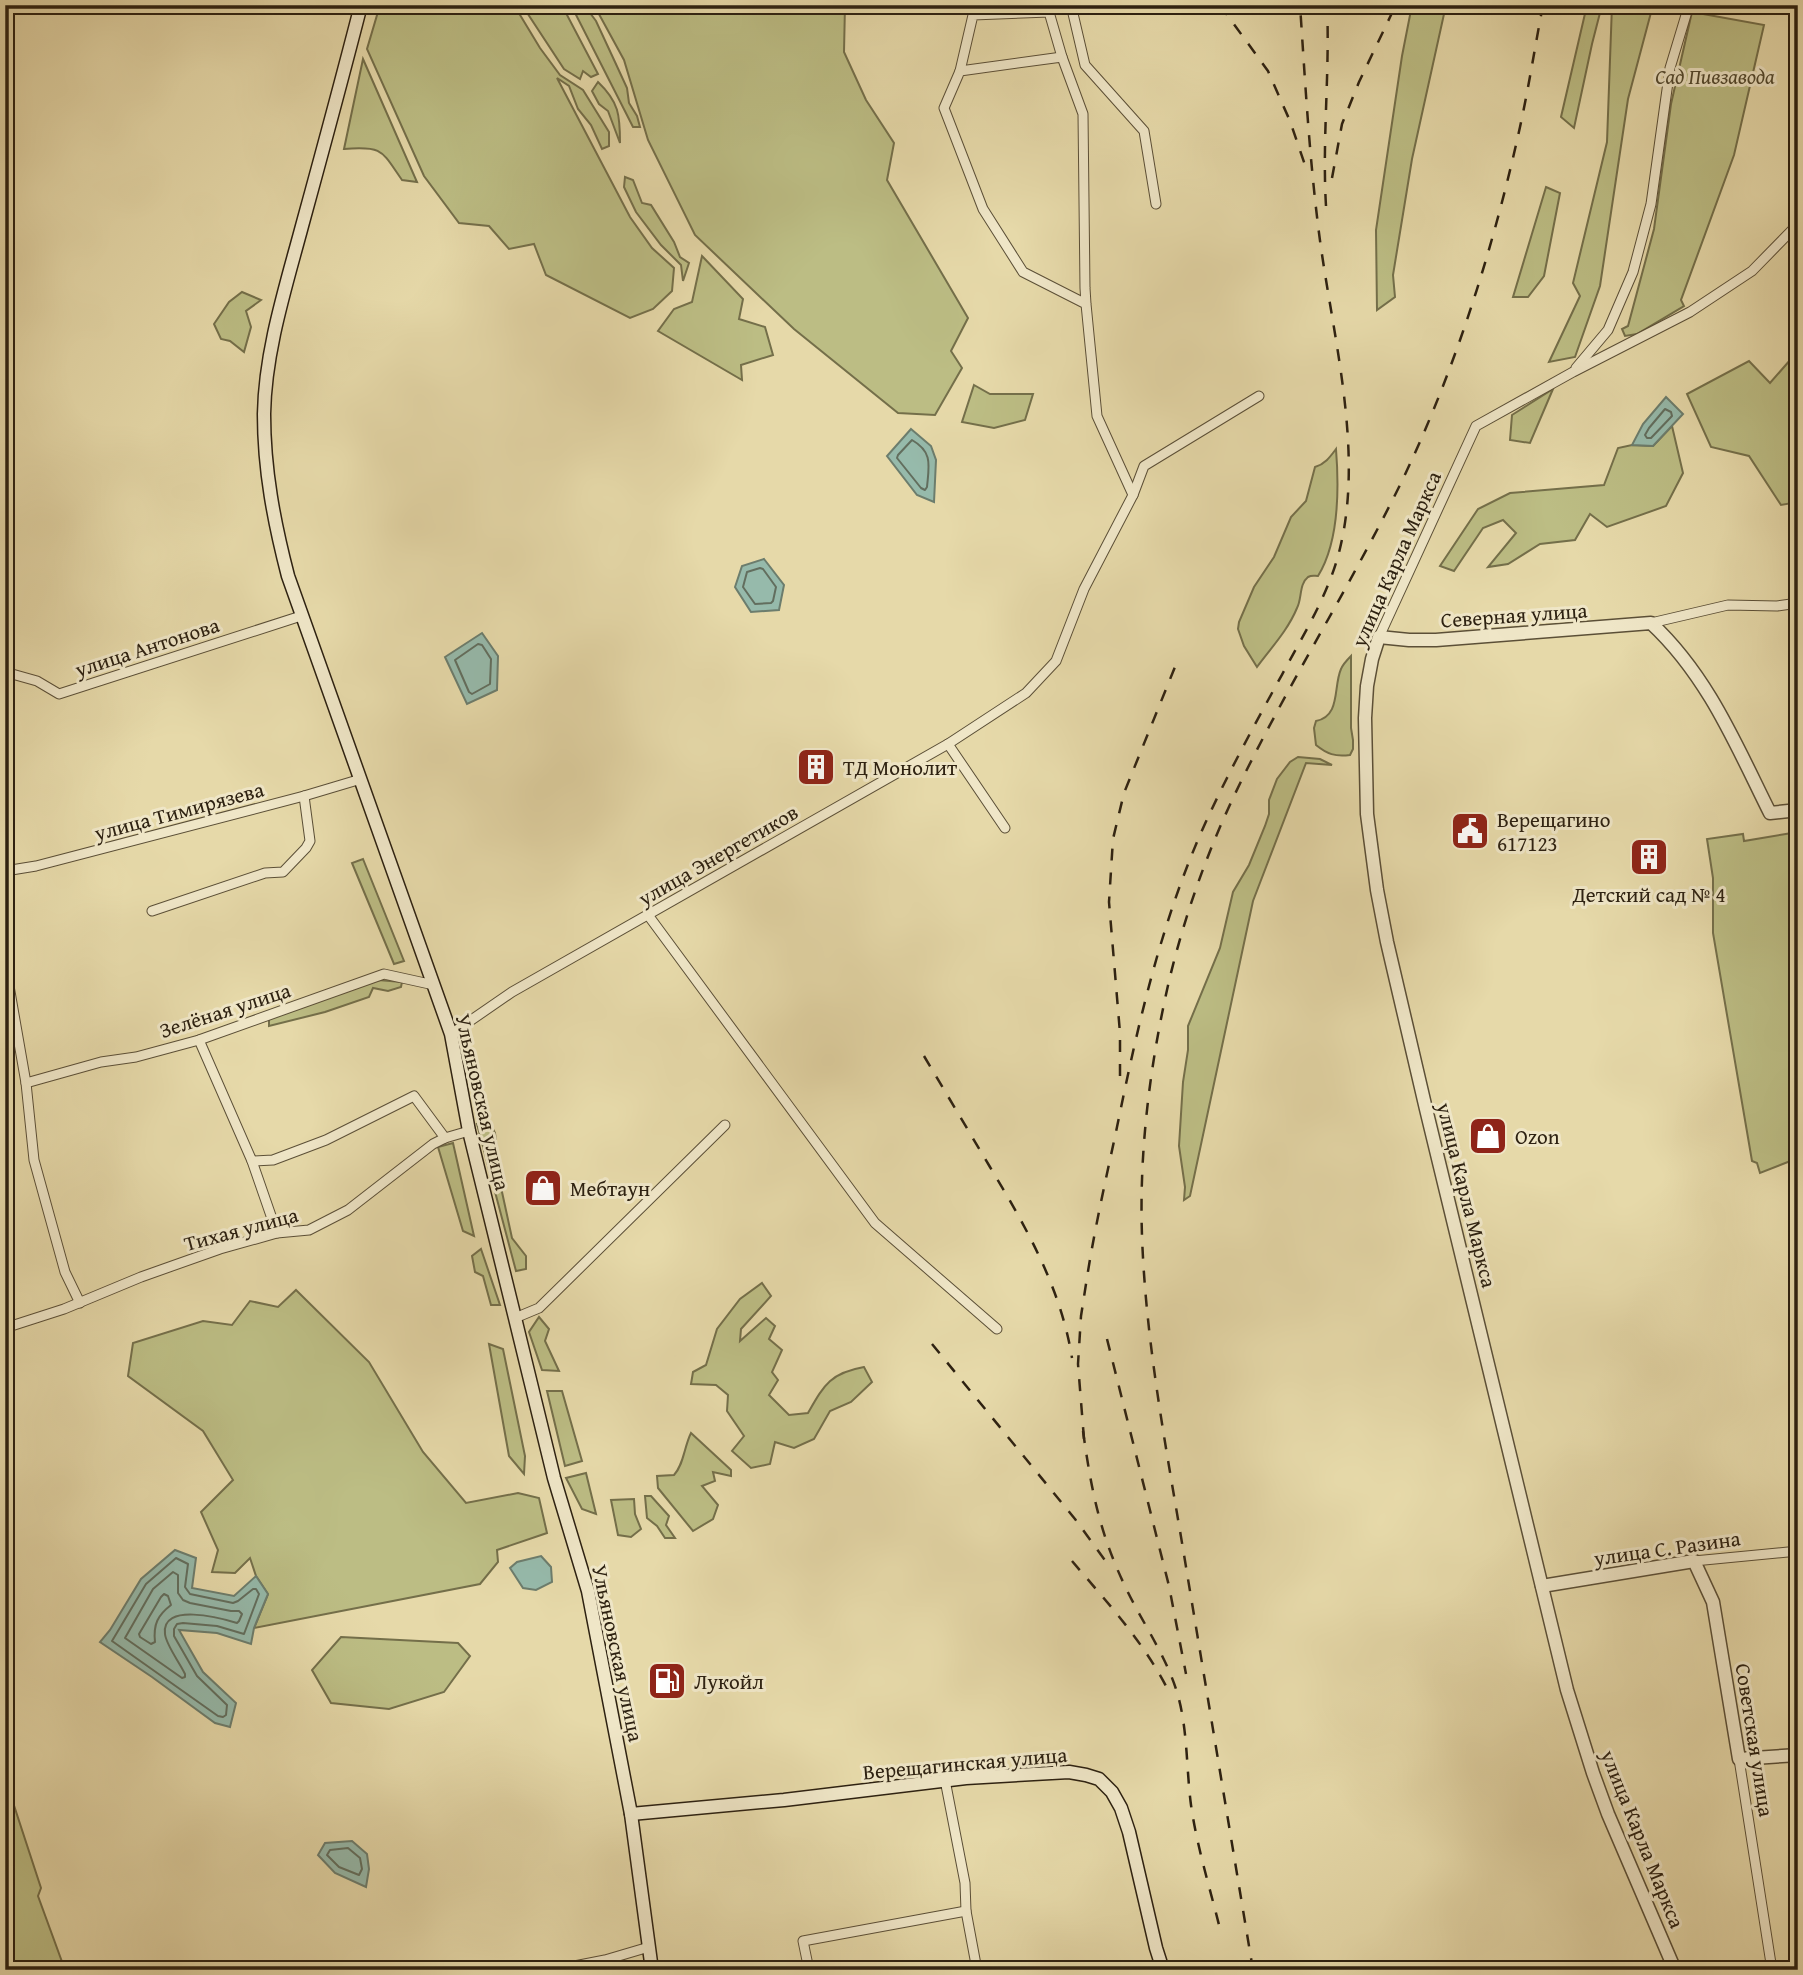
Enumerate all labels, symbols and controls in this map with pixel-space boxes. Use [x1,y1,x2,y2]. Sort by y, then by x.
park label: Сад Пивзавода [1655,61,1775,92]
street label: улица Карла Маркса [1343,466,1449,653]
street label: Северная улица [1440,594,1588,636]
street label: улица Антонова [70,609,223,685]
building icon: ТД Монолит [795,746,837,788]
place label: ТД Монолит [843,752,957,783]
street label: улица Тимирязева [90,773,267,849]
street label: улица Энергетиков [631,797,804,914]
place label: Верещагино 617123 [1497,804,1610,859]
public building icon: Верещагино 617123 [1449,810,1491,852]
building icon: Детский сад № 4 [1628,836,1670,878]
place label: Детский сад № 4 [1571,879,1726,910]
street label: Зелёная улица [155,974,295,1046]
street label: Ульяновская улица [448,1011,518,1193]
street label: улица Карла Маркса [1429,1098,1505,1291]
shop icon: Ozon [1467,1115,1509,1157]
place label: Ozon [1515,1121,1560,1152]
shop icon: Мебтаун [522,1167,564,1209]
place label: Мебтаун [570,1173,650,1204]
street label: Тихая улица [181,1199,301,1259]
street label: улица С. Разина [1591,1522,1742,1574]
street label: Ульяновская улица [584,1562,652,1744]
fuel station icon: Лукойл [646,1660,688,1702]
street label: Советская улица [1728,1661,1782,1819]
place label: Лукойл [694,1666,764,1697]
street label: Верещагинская улица [862,1739,1068,1787]
street label: улица Карла Маркса [1593,1744,1693,1933]

